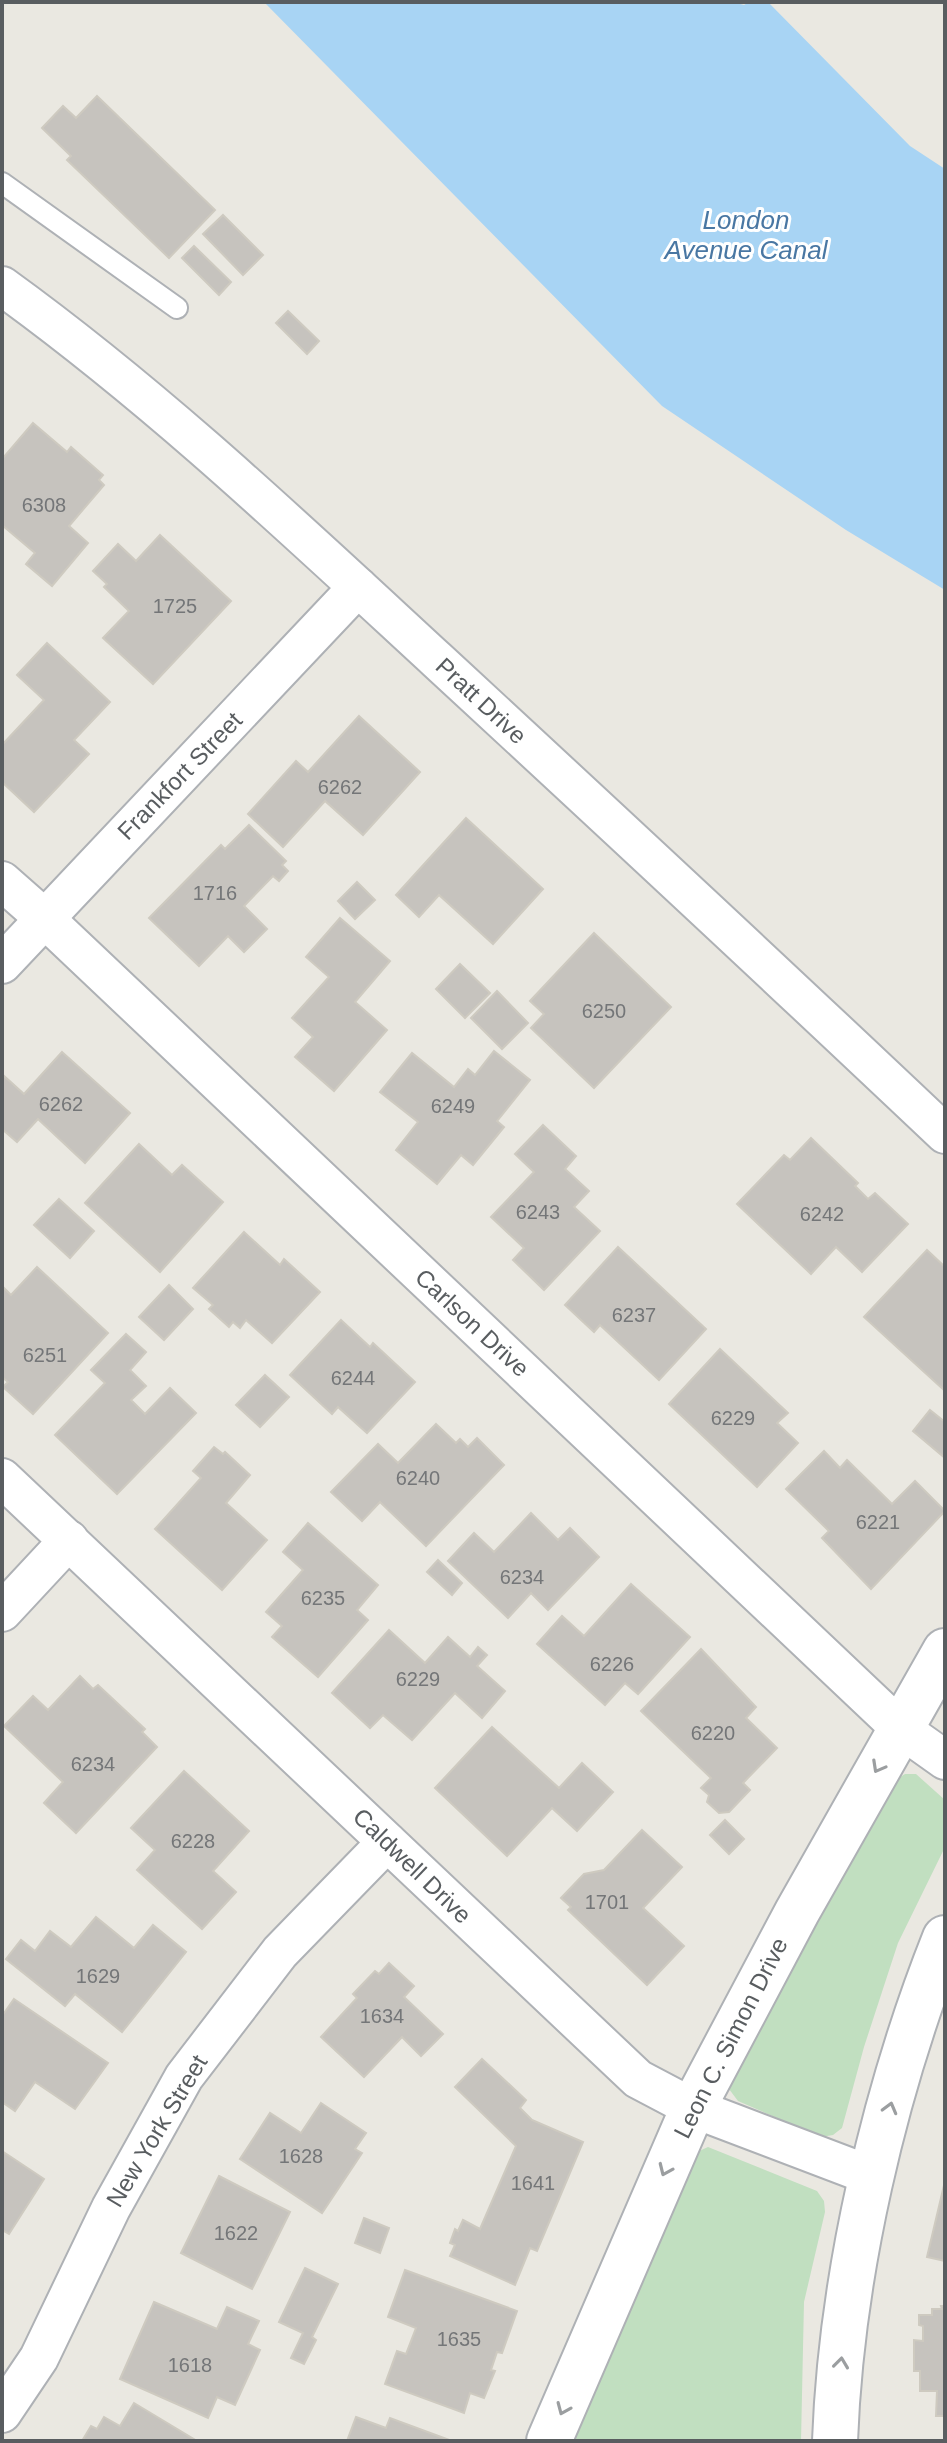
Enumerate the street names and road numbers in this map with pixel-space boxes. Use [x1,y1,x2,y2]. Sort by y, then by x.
street label: Pratt Drive [431,652,532,749]
street label: Frankfort Street [112,706,247,845]
street label: Carlson Drive [410,1263,535,1382]
street label: Caldwell Drive [348,1803,477,1929]
street label: Leon C. Simon Drive [668,1933,793,2143]
street label: New York Street [101,2050,213,2211]

